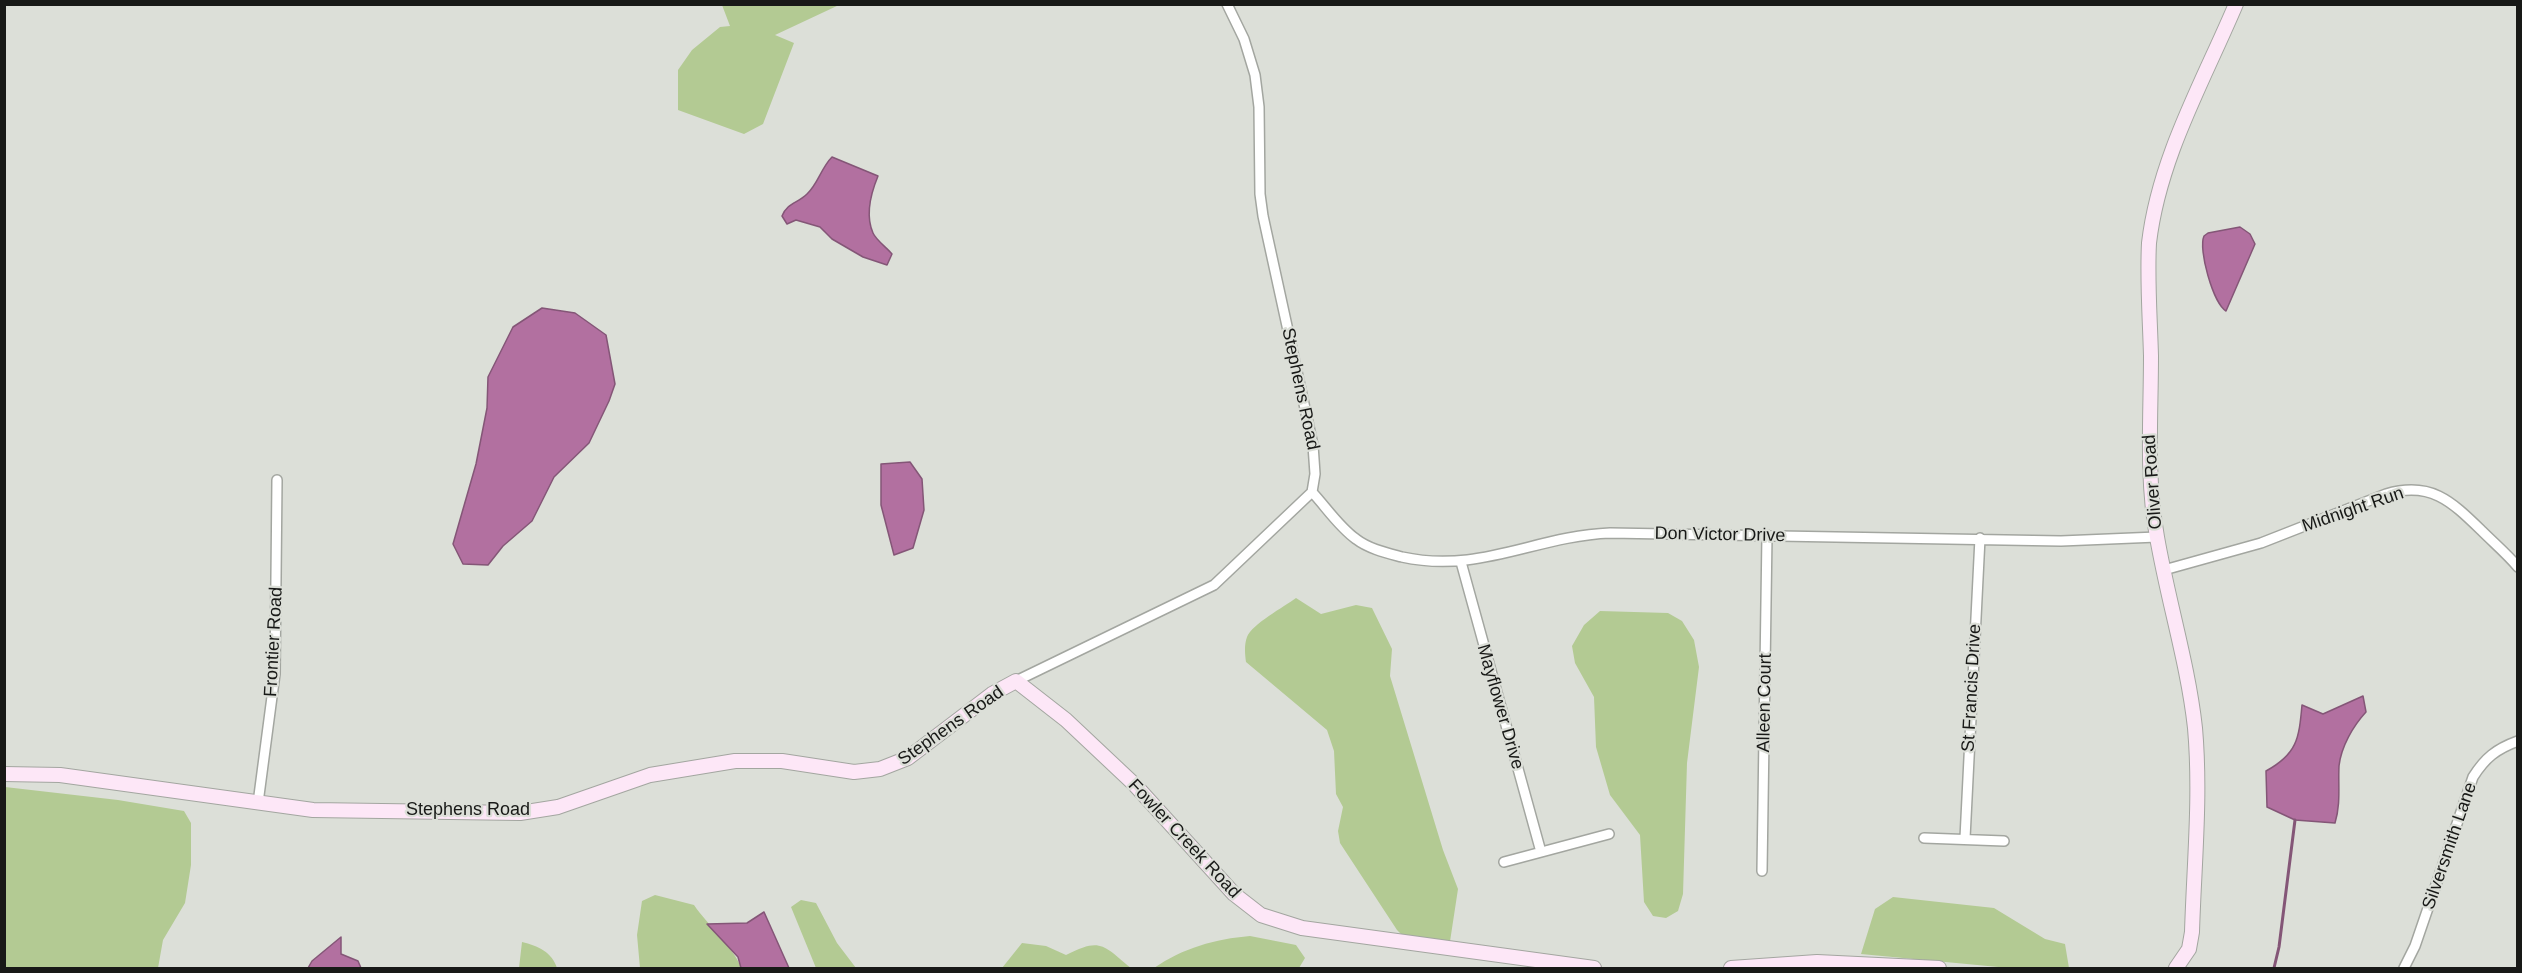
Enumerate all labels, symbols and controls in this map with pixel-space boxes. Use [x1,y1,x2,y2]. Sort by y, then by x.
street label: Stephens Road [1277,326,1323,452]
street label: Oliver Road [2139,434,2167,530]
street label: Midnight Run [2299,483,2407,537]
street label: Don Victor Drive [1654,523,1786,547]
street label: Frontier Road [260,586,288,698]
street label: St Francis Drive [1958,624,1986,752]
street label: Mayflower Drive [1472,642,1528,772]
street label: Alleen Court [1753,653,1777,753]
street label: Stephens Road [894,682,1008,770]
street label: Fowler Creek Road [1123,775,1245,903]
street label: Silversmith Lane [2418,780,2482,912]
street label: Stephens Road [406,799,530,821]

